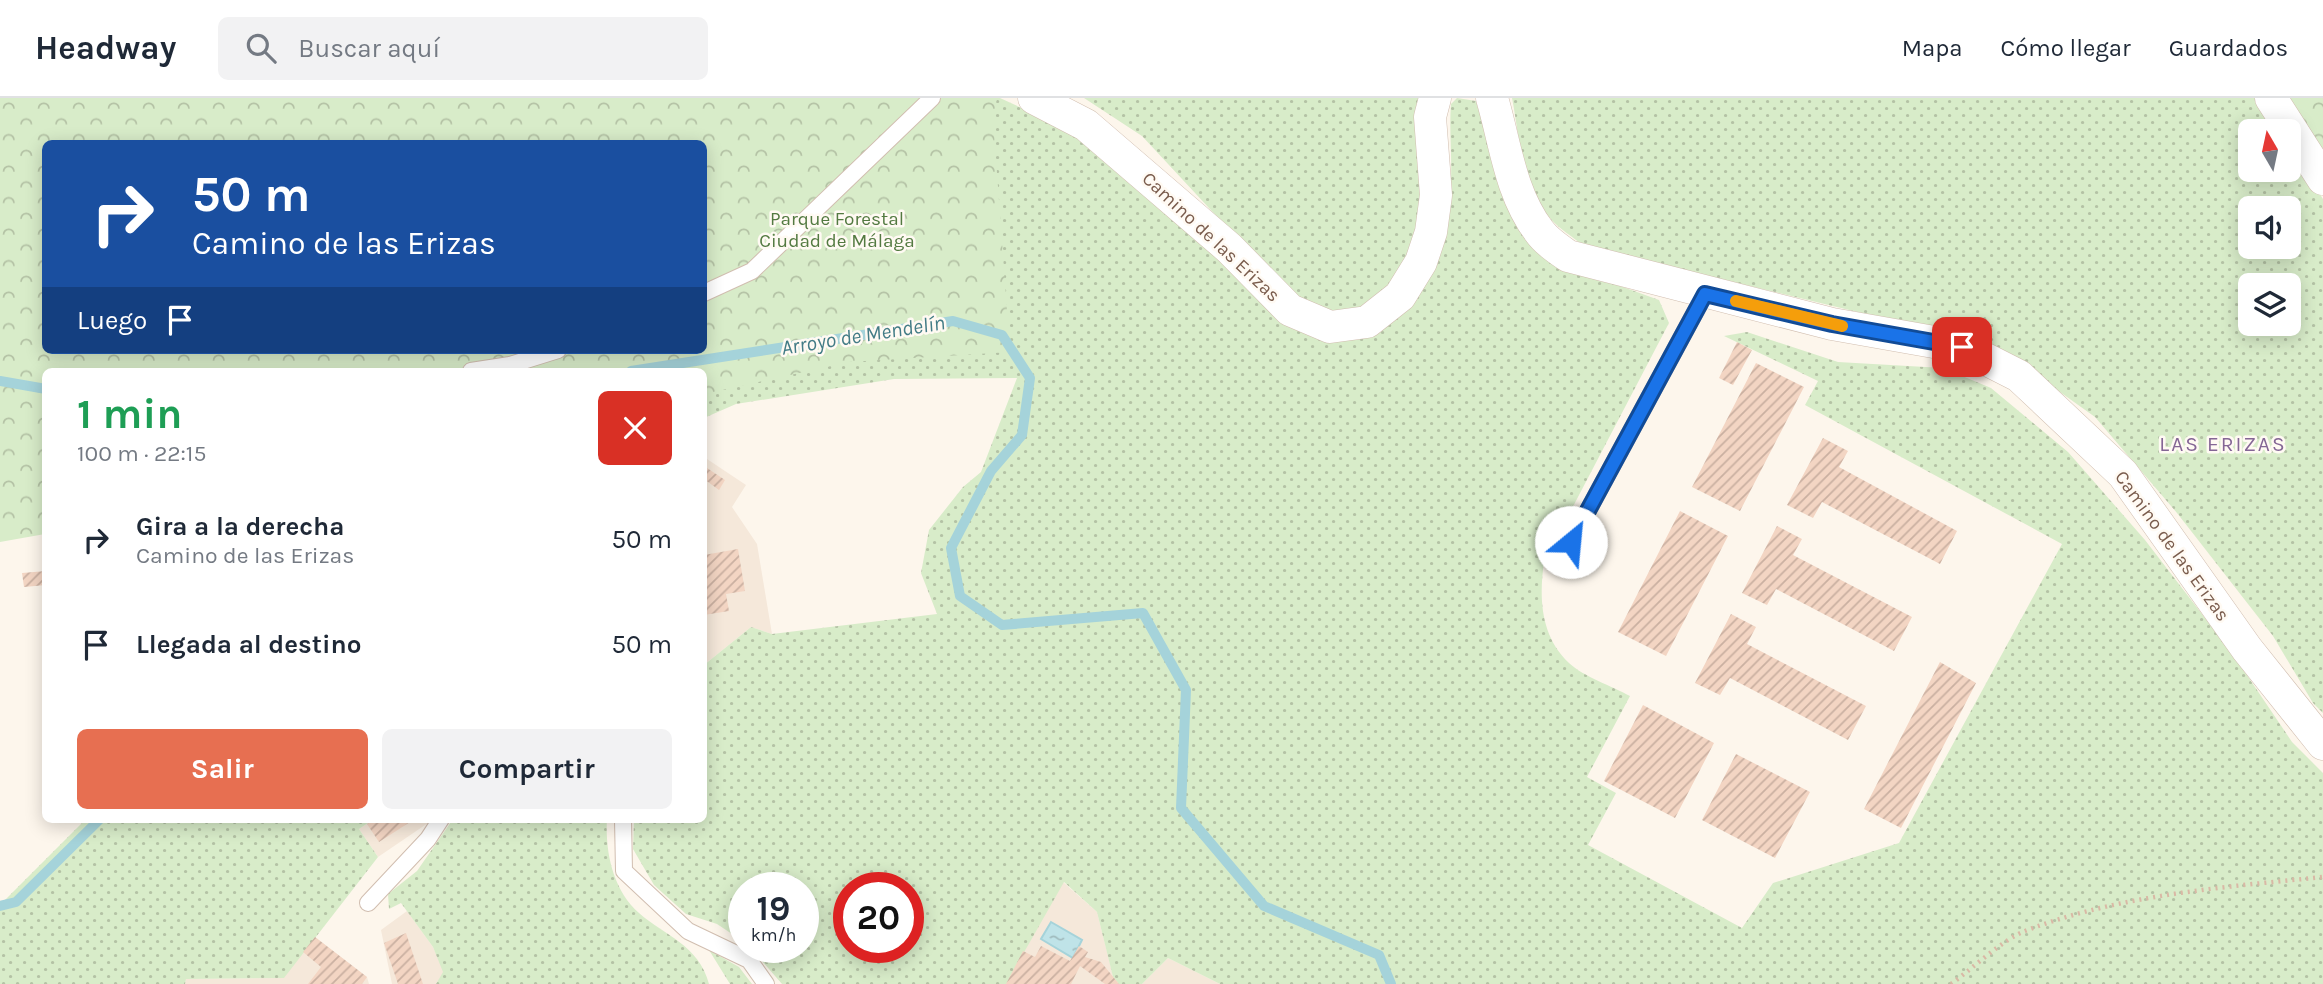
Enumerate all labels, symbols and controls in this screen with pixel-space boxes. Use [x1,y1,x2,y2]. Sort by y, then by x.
search box [218,17,708,80]
text: Headway [35,29,176,67]
icon: search [242,29,280,67]
text: Buscar aquí [298,33,440,64]
text: Mapa [1902,34,1962,62]
text: Cómo llegar [2000,34,2131,62]
text: Guardados [2169,34,2288,62]
north arrow [2238,119,2301,182]
map controls [2238,119,2301,336]
text: 50 m [192,166,310,223]
street label: Camino de las Erizas [1138,167,1284,307]
icon: right [77,168,168,259]
button: sound [2238,196,2301,259]
park label: Parque Forestal Ciudad de Málaga [759,208,915,252]
text: Camino de las Erizas [192,225,496,262]
button: layers [2238,273,2301,336]
icon: arrive [161,301,199,339]
text: Luego [77,305,147,336]
water label: Arroyo de Mendelín [779,310,947,360]
pin [1932,317,1992,377]
icon: arrive [1943,328,1981,366]
text: 1 min [77,389,182,439]
button: close [598,391,672,465]
district label: LAS ERIZAS [2159,432,2287,456]
text: 100 m · 22:15 [77,440,206,467]
street label: Camino de las Erizas [2110,467,2234,625]
position arrow [1534,505,1608,579]
text: Gira a la derecha [136,511,345,542]
icon: right [77,521,115,559]
text: 50 m [611,524,672,555]
text: Camino de las Erizas [136,542,354,569]
icon: arrive [77,626,115,664]
text: Llegada al destino [136,629,362,660]
text: 50 m [611,629,672,660]
button: Salir [77,729,368,809]
button: Compartir [382,729,672,809]
speed limit sign: 20 [833,872,924,963]
text: 19 [757,888,790,929]
text: km/h [751,924,796,946]

